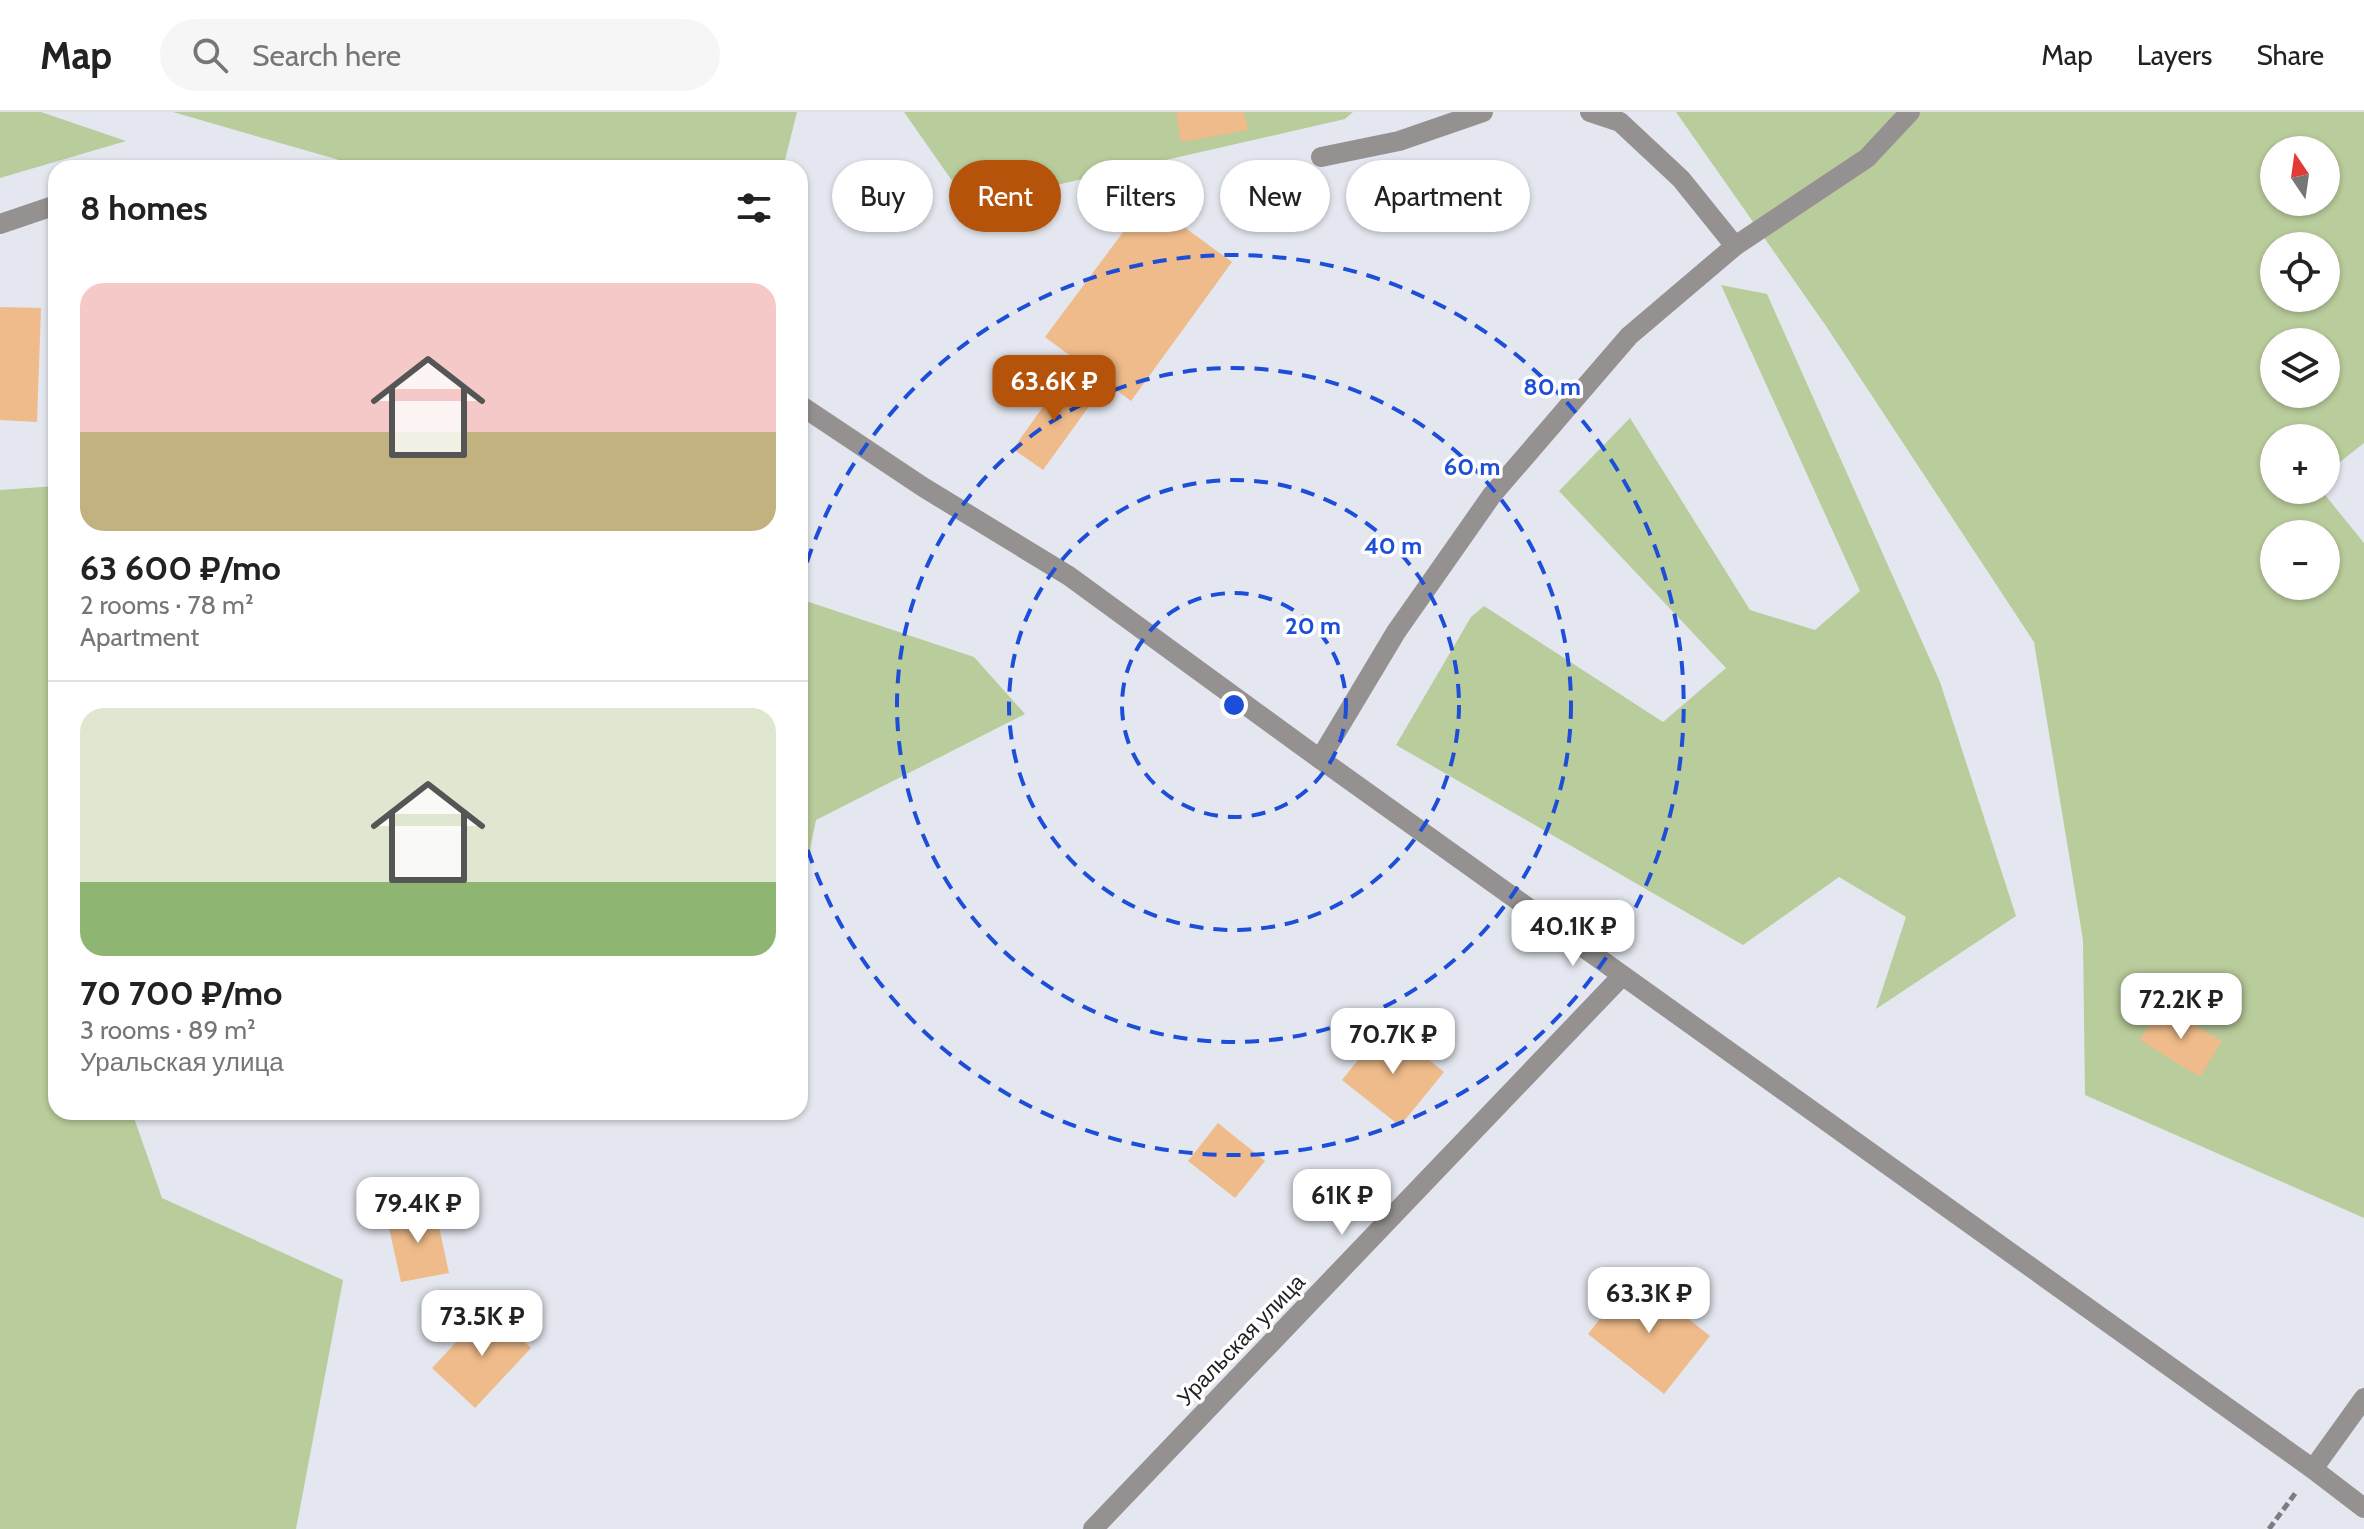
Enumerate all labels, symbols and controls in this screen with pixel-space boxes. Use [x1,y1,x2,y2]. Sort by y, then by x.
search box [160,19,720,91]
text: Map [40,32,112,79]
icon: search [188,33,232,77]
text: Search here [252,37,401,74]
text: Map [2041,38,2093,72]
text: Layers [2137,38,2212,72]
text: Share [2256,38,2324,72]
north arrow [2260,136,2340,216]
map controls [2260,136,2340,600]
chip: Buy [832,160,933,232]
chip: Rent [949,160,1061,232]
chip: Filters [1077,160,1204,232]
chip: New [1220,160,1330,232]
chip: Apartment [1346,160,1530,232]
icon: filters [732,186,776,230]
text: 8 homes [80,187,208,229]
button: locate [2260,232,2340,312]
button: layers [2260,328,2340,408]
icon: home [356,335,500,479]
pin: 63.6K ₽ [980,355,1128,423]
text: 63.6K ₽ [1011,365,1098,397]
text: 80 m [1523,372,1581,401]
button: + [2260,424,2340,504]
text: 60 m [1444,452,1500,481]
button: − [2260,520,2340,600]
text: 40 m [1364,531,1422,560]
text: 63 600 ₽/mo [80,547,281,589]
text: 2 rooms · 78 m² [80,589,254,621]
text: 20 m [1285,611,1341,640]
text: Apartment [80,621,199,653]
centre of rings [1220,691,1248,719]
icon: home [356,760,500,904]
pin: 40.1K ₽ [1499,900,1647,968]
text: 40.1K ₽ [1529,910,1617,942]
text: 70 700 ₽/mo [80,972,282,1014]
pin: 72.2K ₽ [2107,973,2255,1041]
text: 72.2K ₽ [2139,983,2223,1015]
pin: 70.7K ₽ [1319,1008,1467,1076]
text: 3 rooms · 89 m² [80,1014,256,1046]
text: 70.7K ₽ [1349,1018,1437,1050]
text: Уральская улица [80,1046,284,1078]
pin: 61K ₽ [1286,1169,1398,1237]
pin: 79.4K ₽ [344,1177,492,1245]
text: 61K ₽ [1311,1179,1373,1211]
text: 79.4K ₽ [374,1187,462,1219]
pin: 63.3K ₽ [1575,1267,1723,1335]
street label: Уральская улица [1171,1268,1311,1411]
text: 63.3K ₽ [1606,1277,1692,1309]
pin: 73.5K ₽ [408,1290,556,1358]
text: 73.5K ₽ [440,1300,525,1332]

